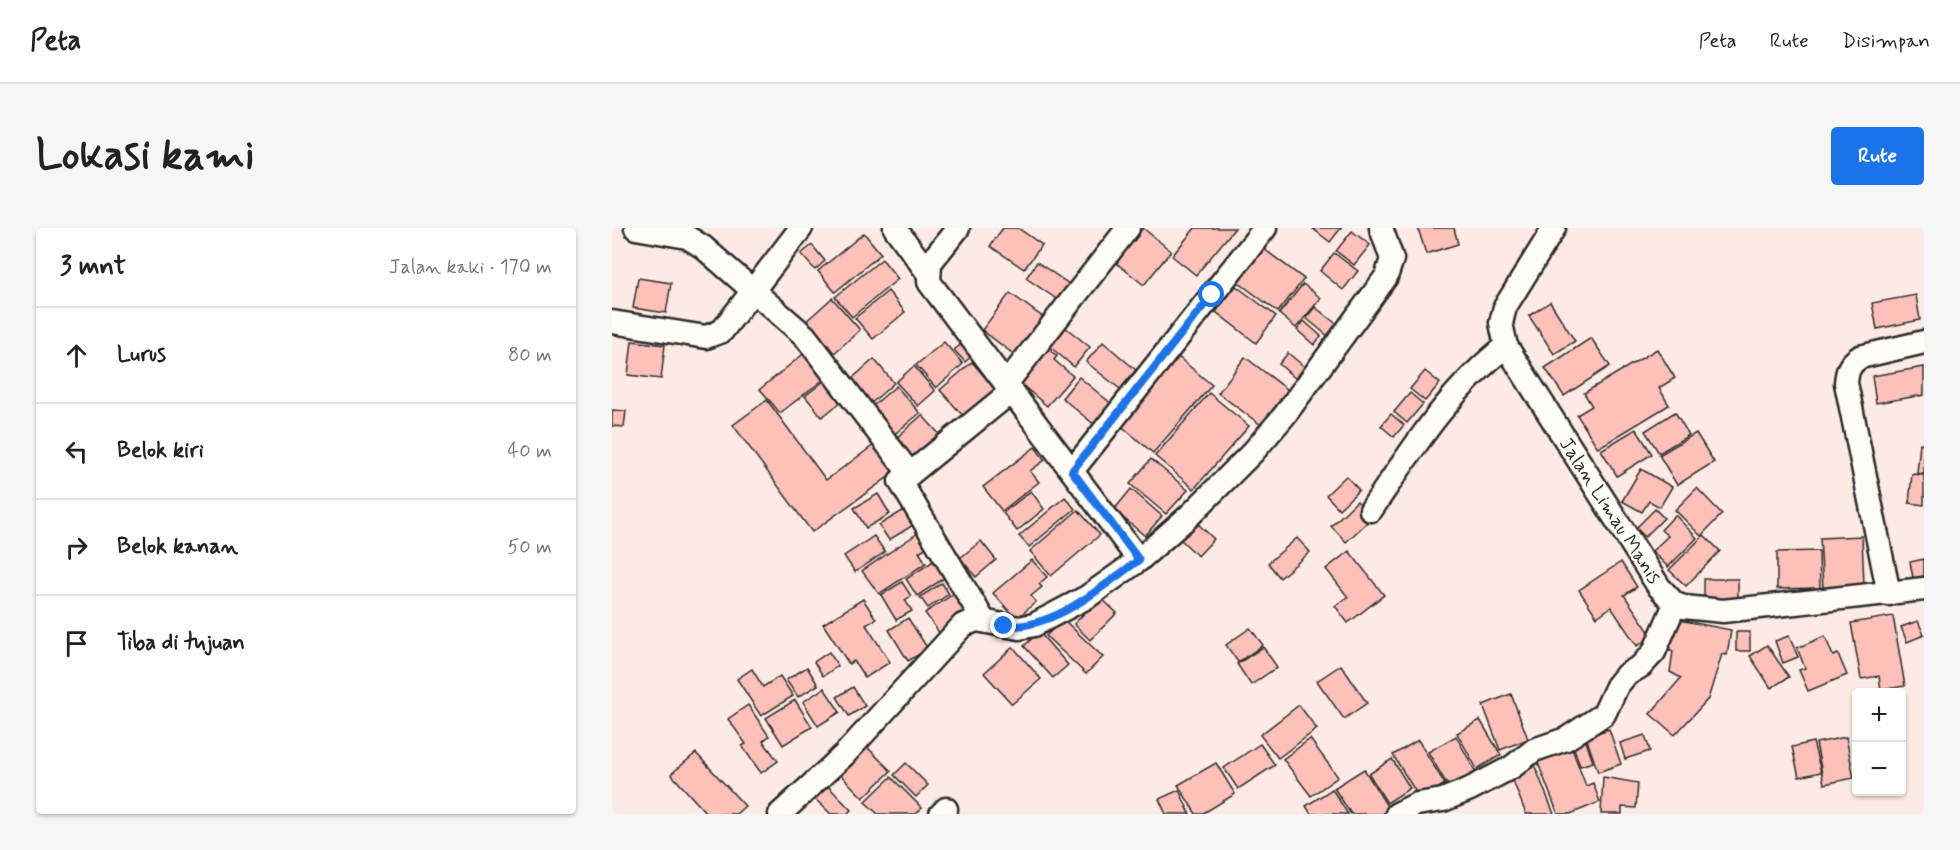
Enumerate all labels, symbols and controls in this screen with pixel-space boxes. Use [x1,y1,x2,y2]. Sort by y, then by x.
text: Peta [30,23,81,60]
text: Peta [1699,27,1737,55]
text: Rute [1770,27,1809,55]
text: Disimpan [1842,27,1930,55]
button: Rute [1831,127,1924,185]
text: Lokasi kami [36,129,255,184]
text: 3 mnt [60,250,126,284]
text: Jalan kaki · 170 m [389,254,552,281]
route start [1198,281,1224,307]
icon: ahead [60,339,93,372]
text: Lurus [117,341,166,369]
text: 80 m [508,342,552,369]
street label: Jalan Limau Manis [1552,432,1667,589]
icon: left [60,435,93,468]
text: Belok kiri [117,437,204,465]
text: 40 m [508,438,552,465]
icon: right [60,531,93,564]
text: Belok kanan [117,533,238,561]
text: 50 m [507,534,552,561]
route end [990,612,1016,638]
icon: arrive [60,627,93,660]
text: Tiba di tujuan [117,629,245,657]
map controls [1852,688,1906,796]
button: + [1852,688,1906,742]
button: − [1852,742,1906,796]

